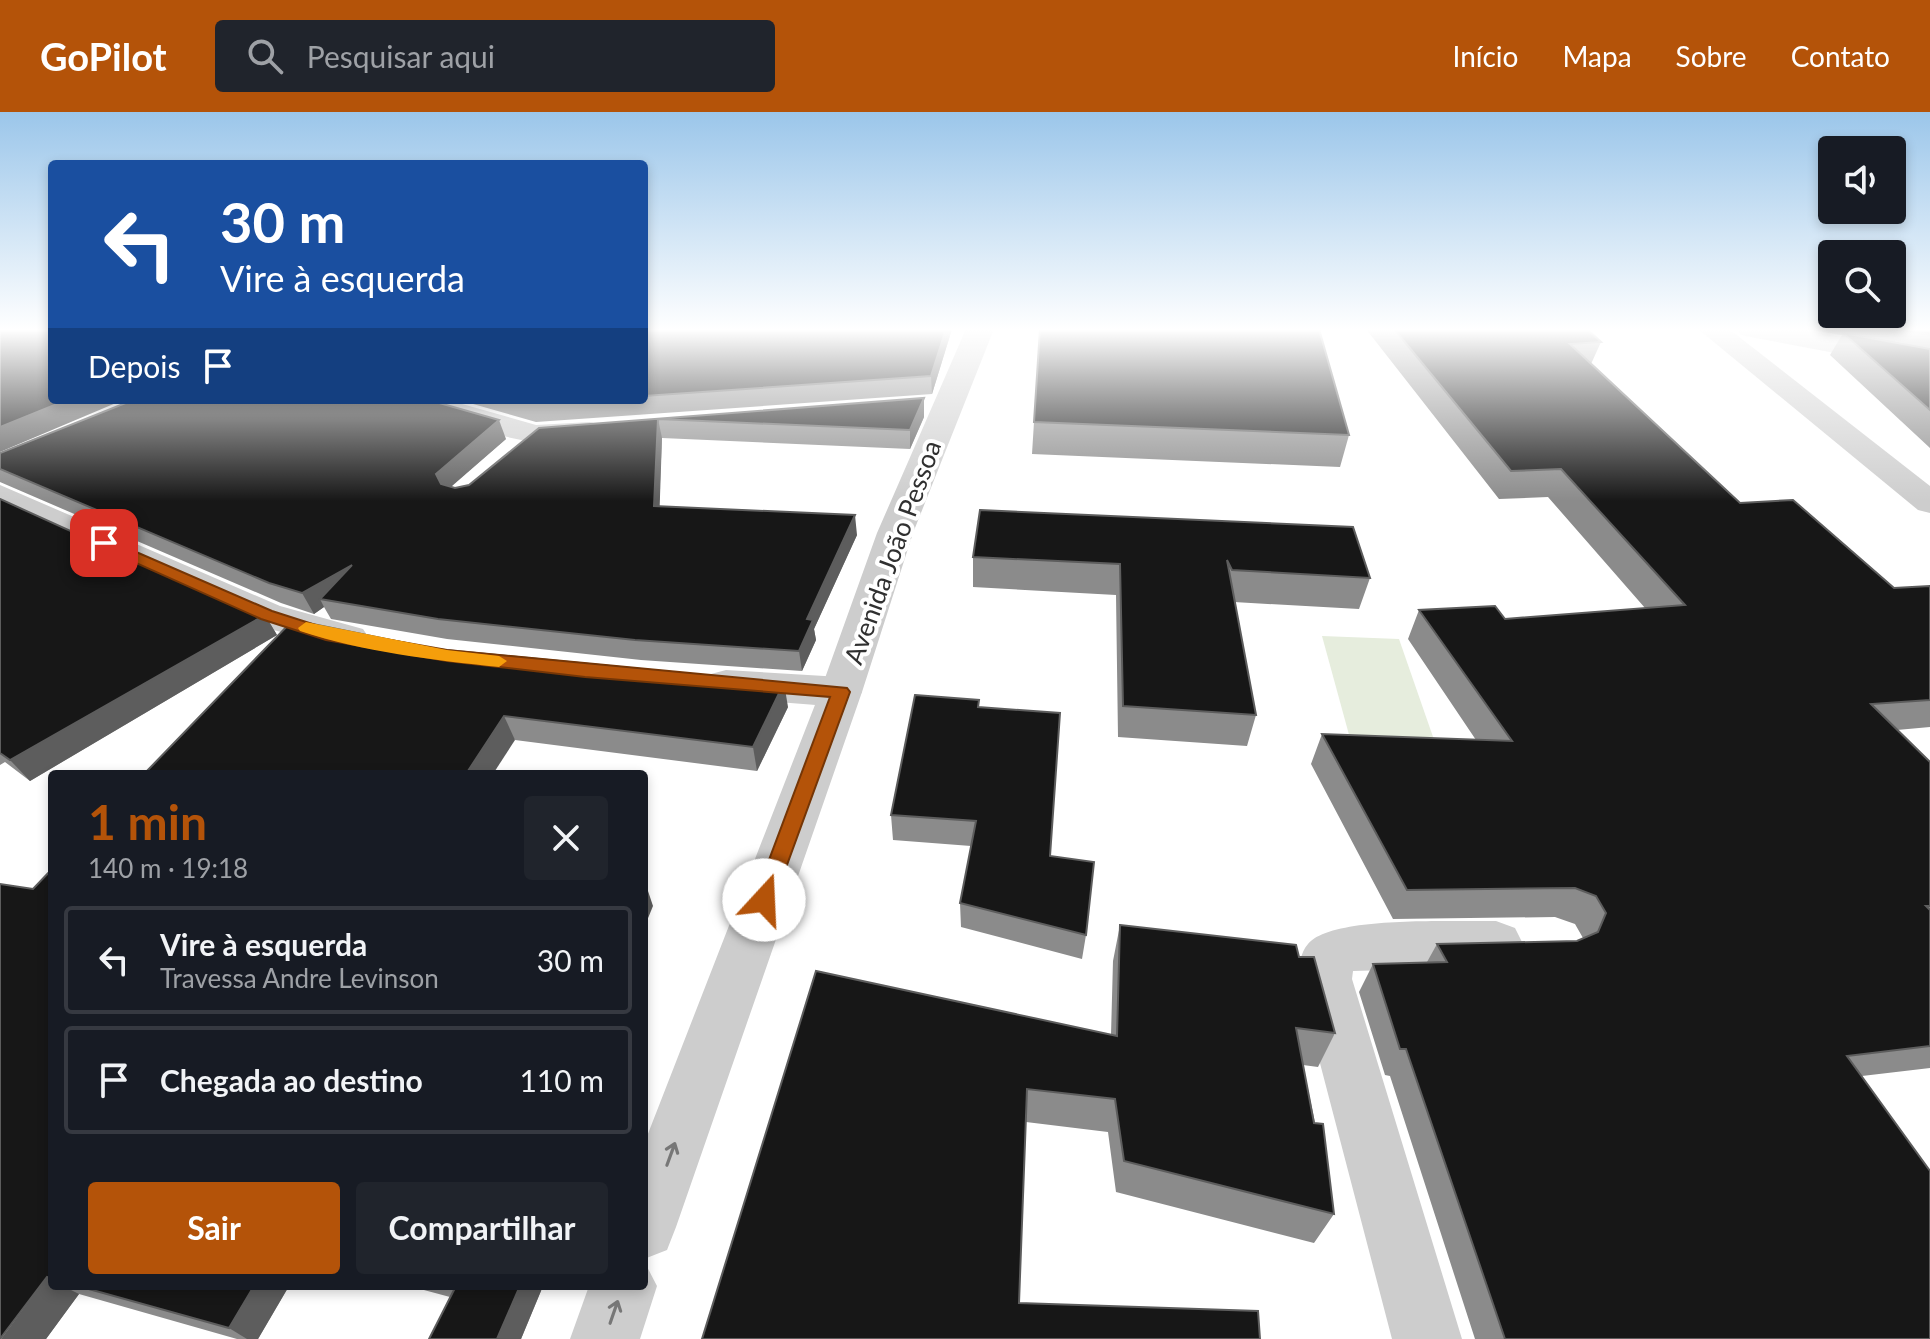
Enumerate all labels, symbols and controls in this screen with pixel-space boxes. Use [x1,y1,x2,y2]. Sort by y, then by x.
search box [215,20,775,92]
text: GoPilot [40,33,167,79]
icon: search [243,34,287,78]
text: Pesquisar aqui [307,38,495,74]
text: Início [1453,39,1518,73]
text: Mapa [1562,39,1632,73]
text: Sobre [1676,39,1747,73]
text: Contato [1791,39,1890,73]
map controls [1818,136,1906,328]
button: sound [1818,136,1906,224]
text: 30 m [220,188,345,255]
icon: left [88,192,192,296]
button: search [1818,240,1906,328]
text: Vire à esquerda [220,256,465,300]
icon: arrive [196,344,240,388]
text: Depois [88,348,180,384]
street label: Avenida João Pessoa [837,436,947,668]
pin [70,509,138,577]
icon: arrive [82,521,126,565]
text: 1 min [88,793,207,850]
button: close [524,796,608,880]
text: 140 m · 19:18 [88,852,248,884]
position arrow [722,858,806,942]
text: Vire à esquerda [160,926,367,962]
icon: left [92,938,136,982]
text: 30 m [537,942,604,978]
text: Travessa Andre Levinson [160,962,439,994]
icon: arrive [92,1058,136,1102]
text: Chegada ao destino [160,1062,423,1098]
text: 110 m [519,1062,604,1098]
one-way arrow [665,1142,679,1167]
button: Sair [88,1182,340,1274]
button: Compartilhar [356,1182,608,1274]
one-way arrow [608,1300,623,1325]

